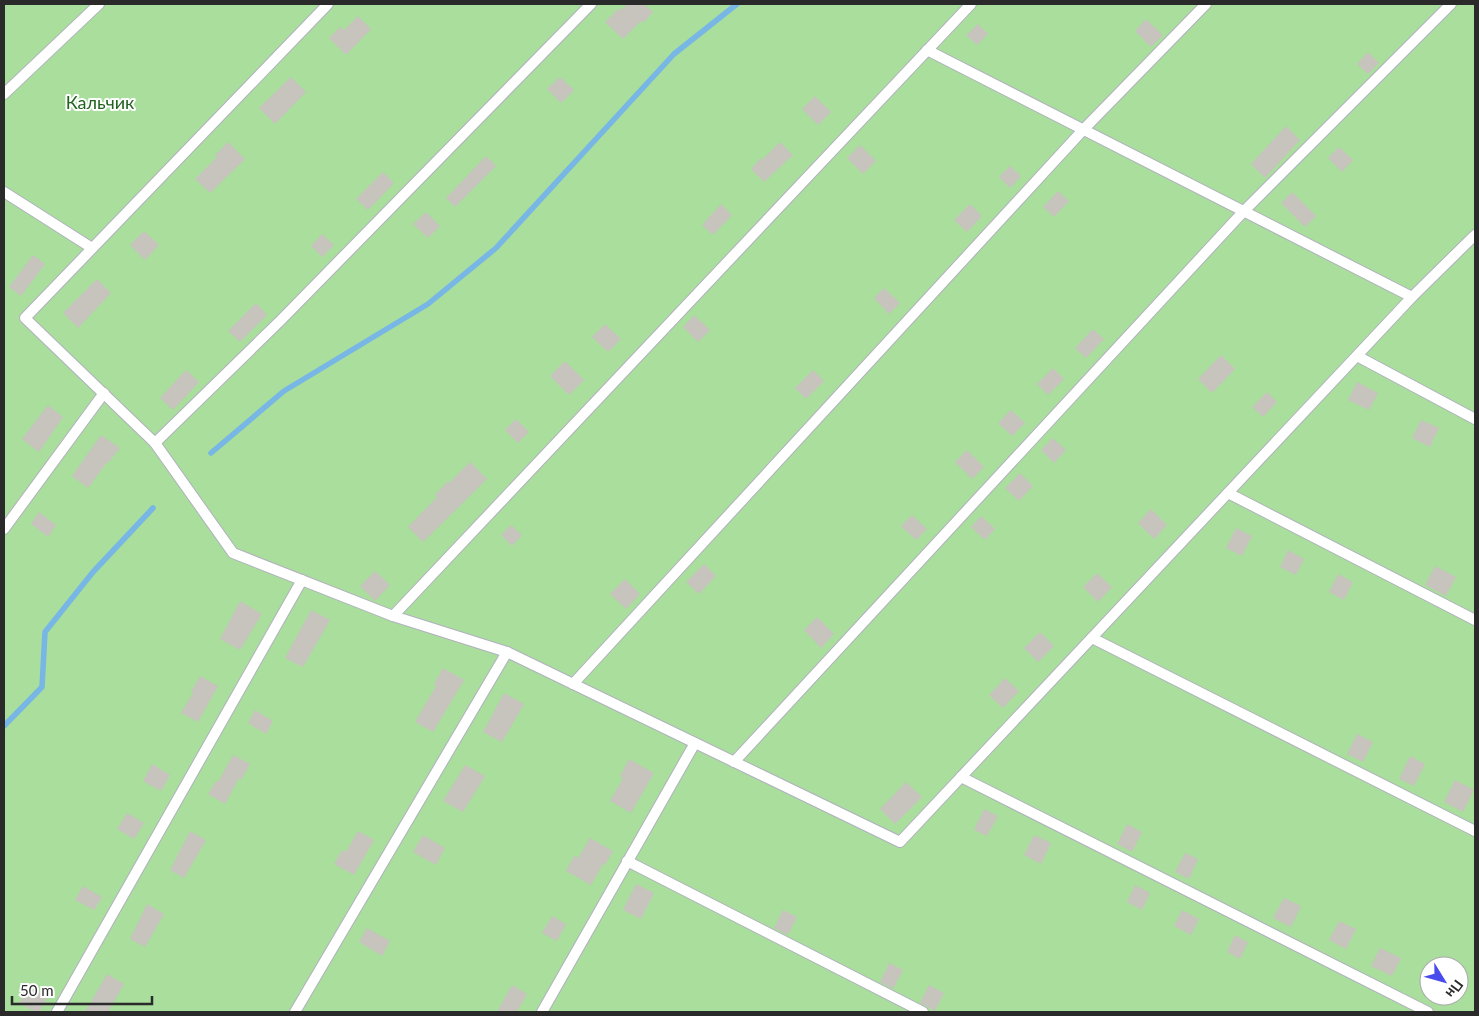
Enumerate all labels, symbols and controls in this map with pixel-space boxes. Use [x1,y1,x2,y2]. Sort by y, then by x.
park label: Кальчик [66,91,135,113]
north arrow [1419,956,1469,1006]
scale bar [12,974,152,1006]
text: Пн [1442,977,1467,1002]
text: 50 m [20,981,54,999]

